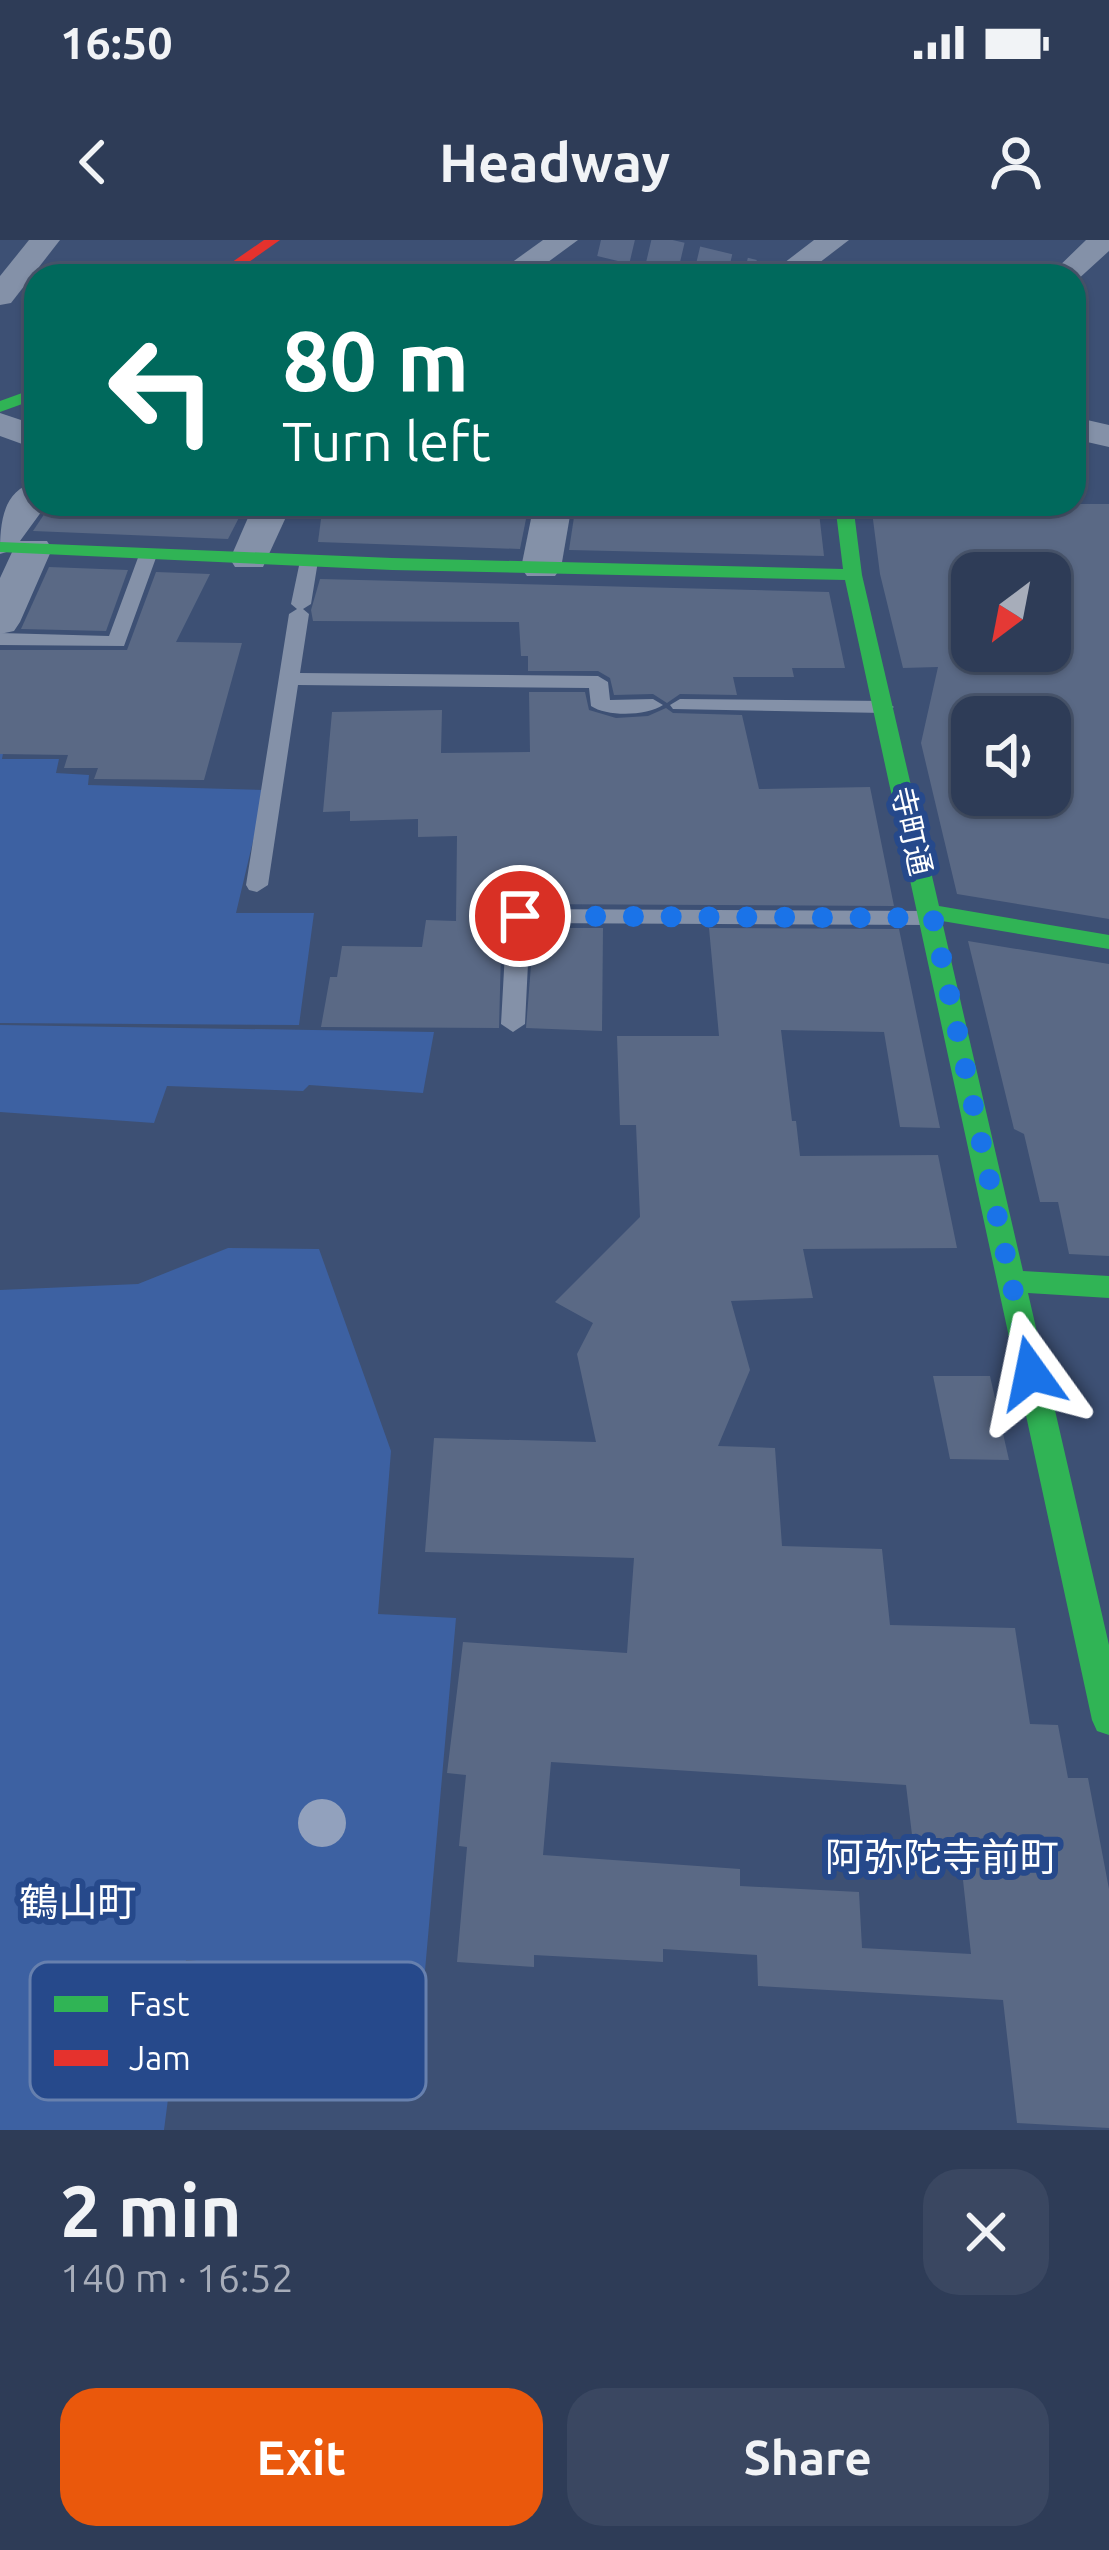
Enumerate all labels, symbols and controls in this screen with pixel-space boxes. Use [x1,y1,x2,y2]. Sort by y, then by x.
text: 16:50 [60,17,173,68]
icon: back [60,129,126,195]
icon: person [983,129,1049,195]
text: Headway [439,132,670,192]
icon: left [84,312,240,468]
text: 80 m [282,313,469,407]
text: Turn left [282,411,491,471]
north arrow [951,552,1071,672]
map controls [951,552,1071,816]
button: sound [951,696,1071,816]
street label: 寺町通 [885,783,939,879]
pin [469,865,571,967]
icon: arrive [487,883,553,949]
position arrow [968,1310,1094,1436]
district label: 阿弥陀寺前町 [825,1835,1059,1878]
district label: 鶴山町 [19,1880,137,1923]
legend [30,1962,426,2100]
text: Fast [129,1985,189,2022]
text: Jam [129,2039,191,2076]
button: close [923,2169,1049,2295]
text: 2 min [60,2170,242,2251]
text: 140 m · 16:52 [60,2256,294,2299]
button: Exit [60,2388,543,2526]
button: Share [567,2388,1049,2526]

